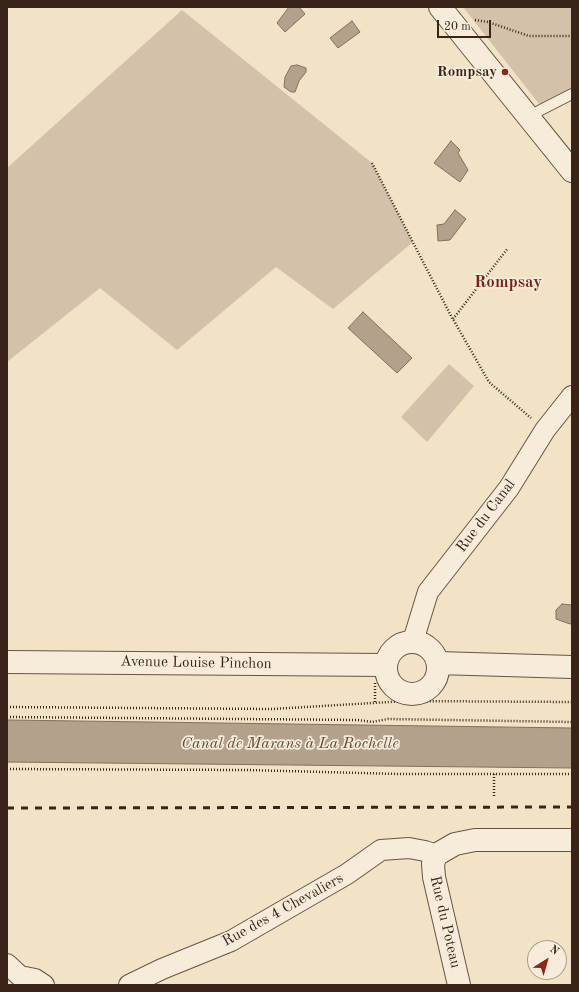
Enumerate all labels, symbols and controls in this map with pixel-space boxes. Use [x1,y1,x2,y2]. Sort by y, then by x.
scale bar [439,12,493,38]
text: 20 m [444,21,471,33]
place label: Rompsay [437,63,497,81]
marker: Rompsay [500,67,510,77]
district label: Rompsay [474,273,542,293]
street label: Rue du Canal [453,476,519,556]
street label: Avenue Louise Pinchon [120,653,272,673]
water label: Canal de Marans à La Rochelle [181,734,399,754]
street label: Rue des 4 Chevaliers [219,869,347,951]
street label: Rue du Poteau [426,874,464,970]
north arrow [527,940,567,980]
text: N [547,944,561,958]

